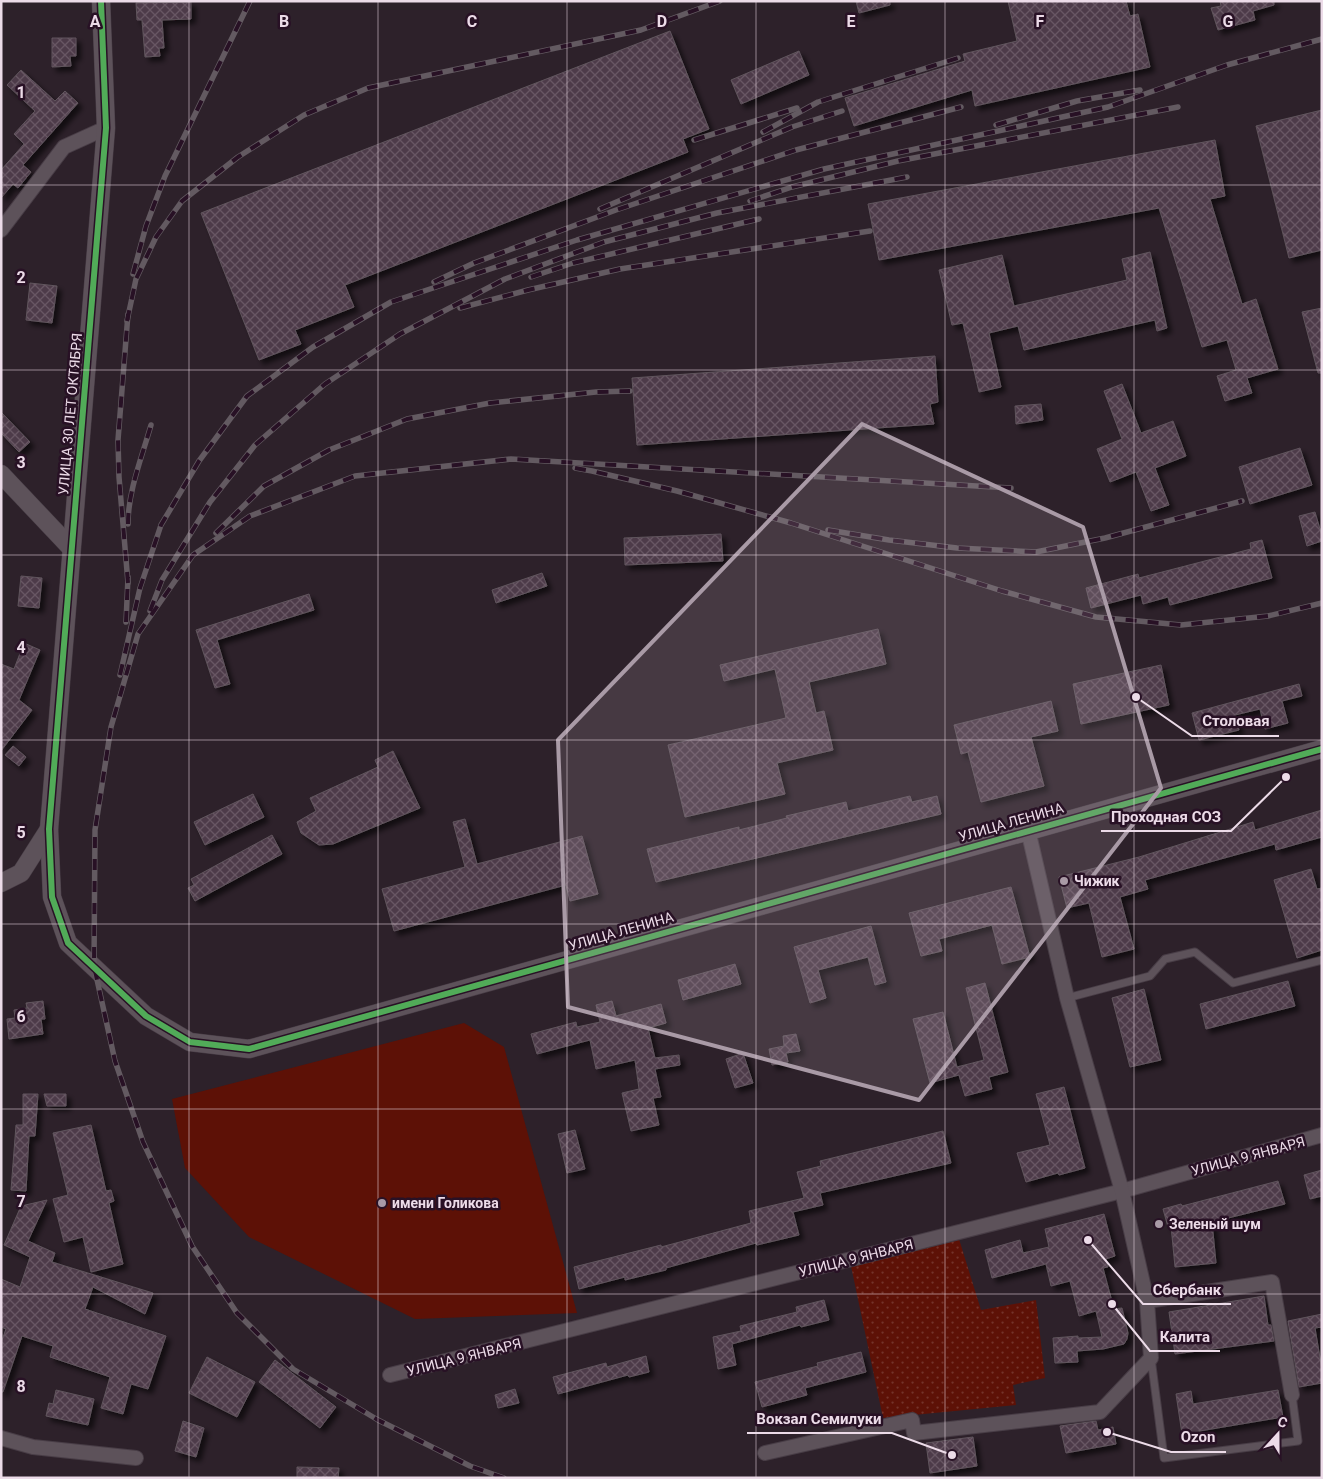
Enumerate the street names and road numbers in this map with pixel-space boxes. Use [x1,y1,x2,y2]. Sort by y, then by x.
street label: УЛИЦА 30 ЛЕТ ОКТЯБРЯ [55,332,85,496]
street label: УЛИЦА ЛЕНИНА [957,799,1065,845]
street label: УЛИЦА ЛЕНИНА [567,908,675,954]
street label: УЛИЦА 9 ЯНВАРЯ [1189,1133,1307,1179]
street label: УЛИЦА 9 ЯНВАРЯ [797,1236,915,1280]
street label: УЛИЦА 9 ЯНВАРЯ [405,1335,523,1379]

